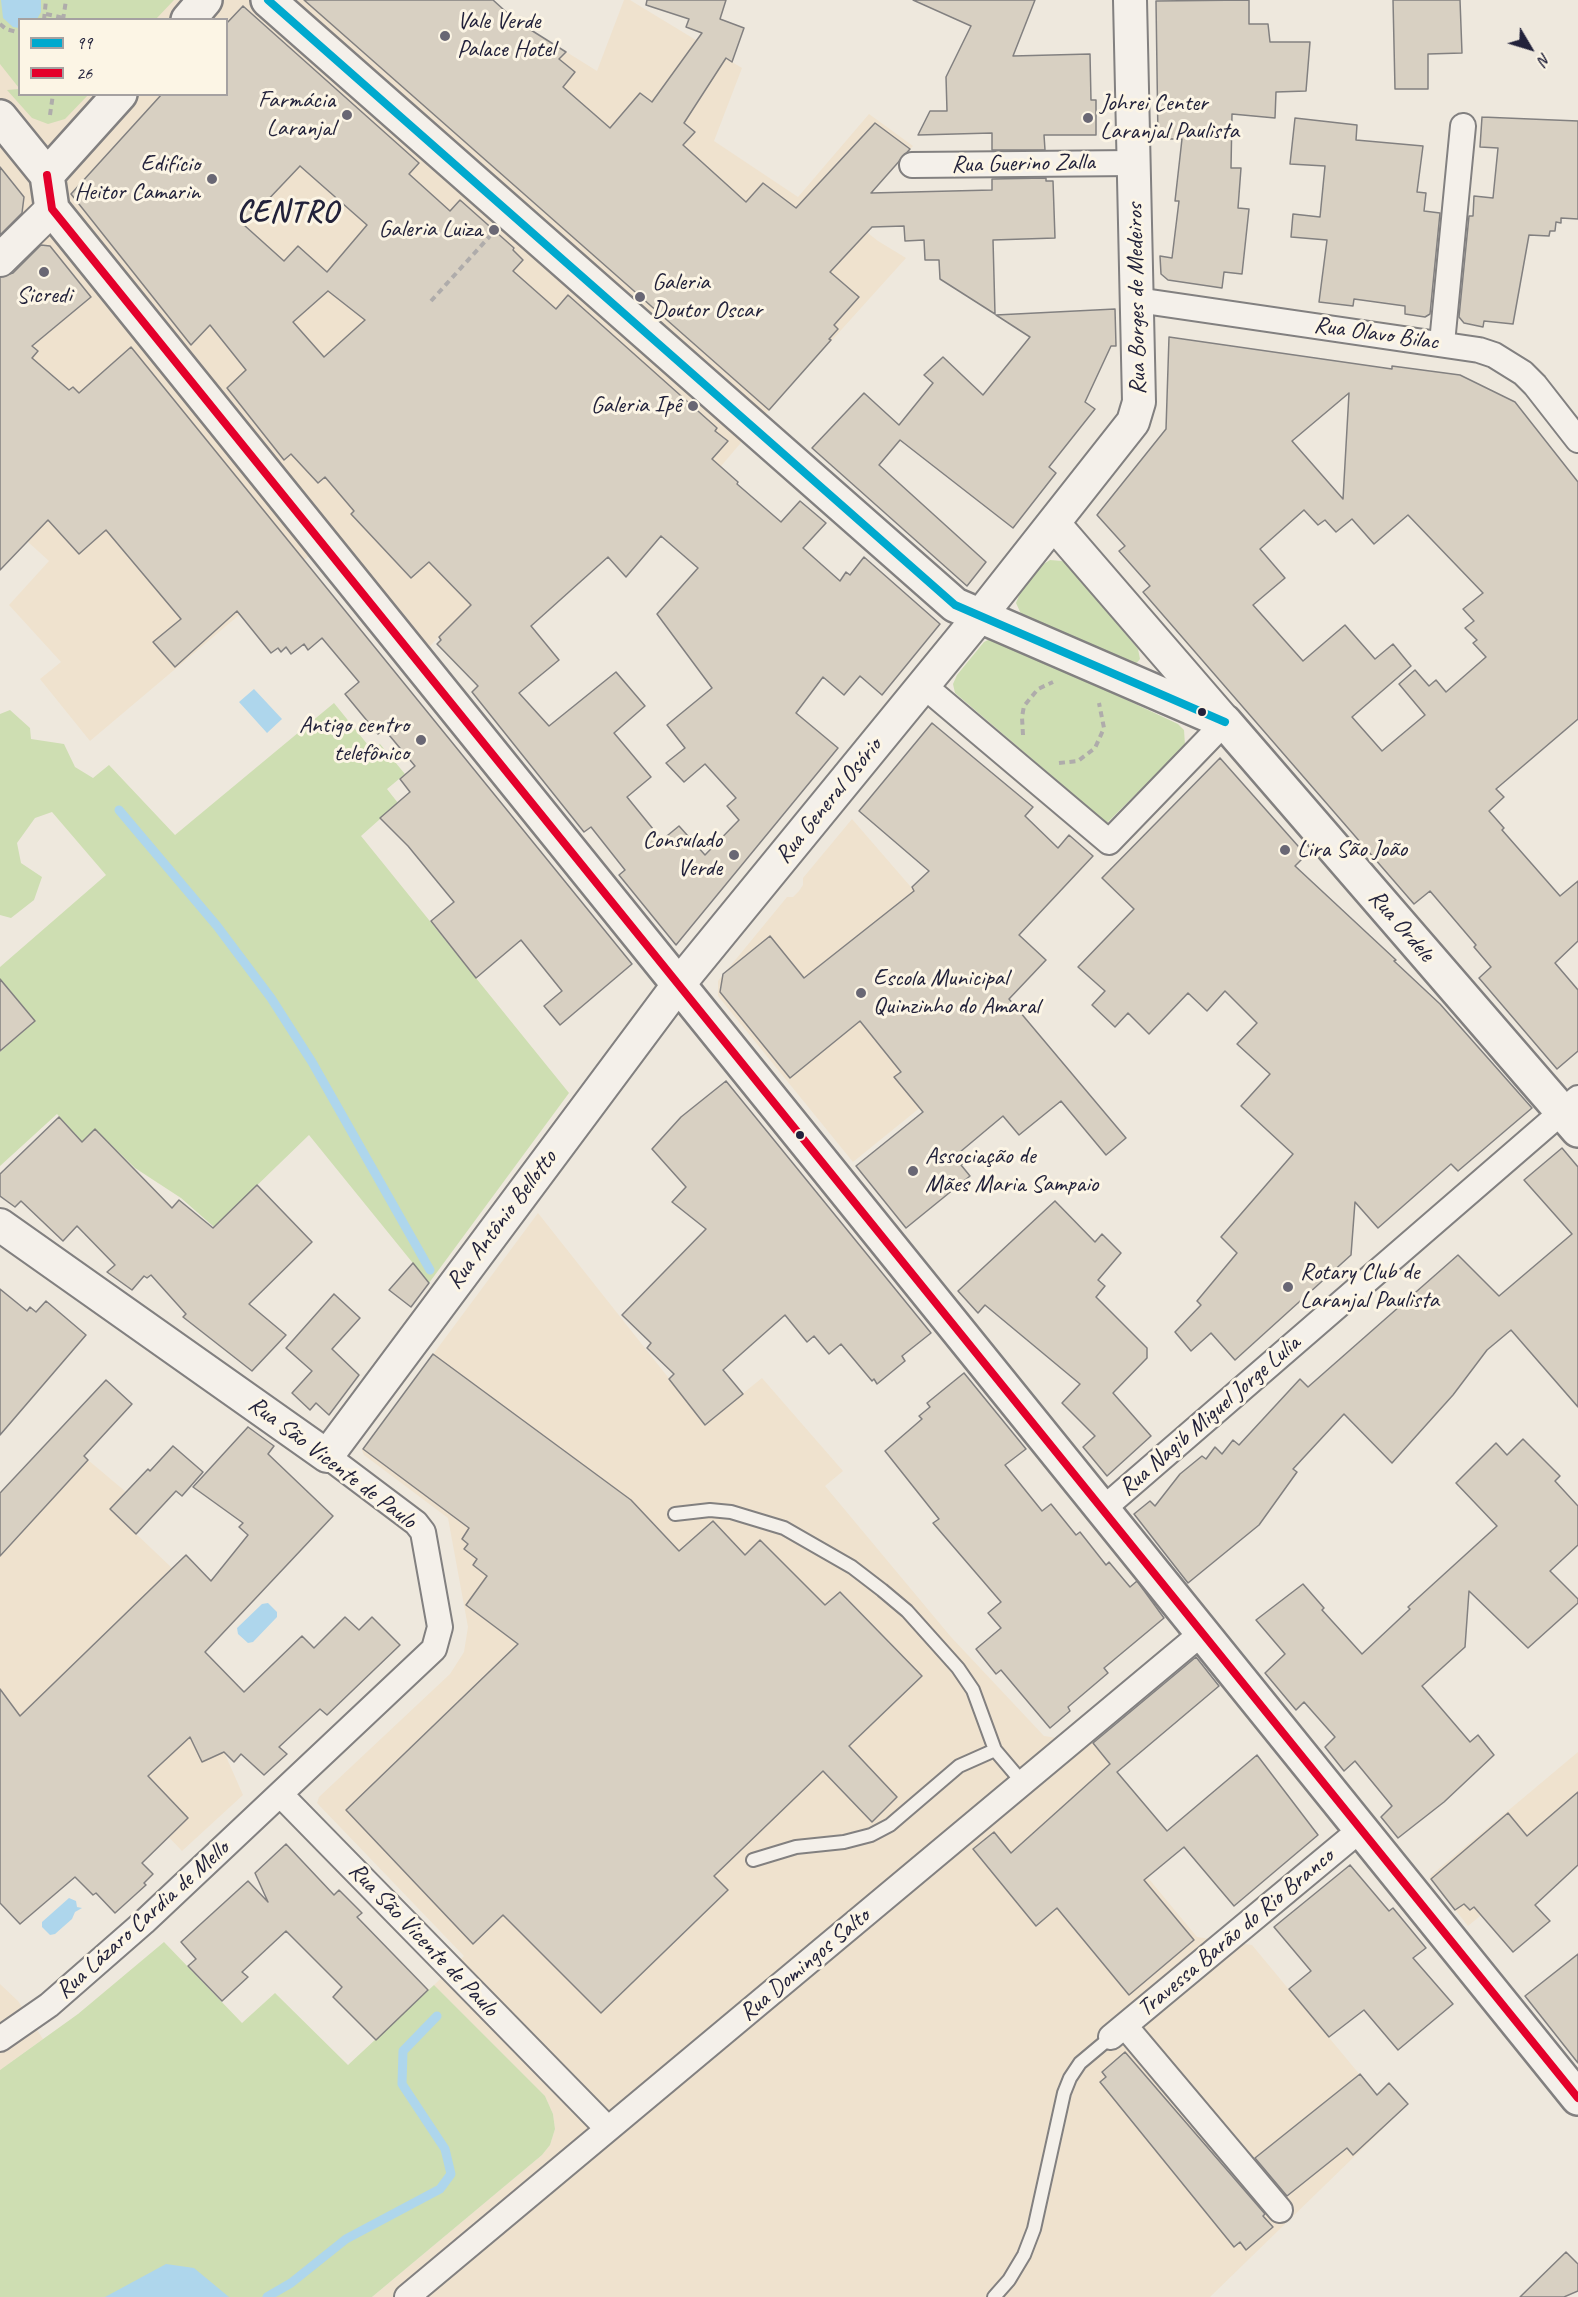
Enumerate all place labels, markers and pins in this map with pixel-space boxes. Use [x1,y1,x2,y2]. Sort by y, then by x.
place label: Vale Verde Palace Hotel [457,8,555,64]
marker: Vale Verde Palace Hotel [438,29,452,43]
place label: Farmácia Laranjal [258,87,335,143]
place label: Johrei Center Laranjal Paulista [1100,90,1239,146]
marker: Farmácia Laranjal [340,108,354,122]
marker: Johrei Center Laranjal Paulista [1081,111,1095,125]
place label: Edifício Heitor Camarin [75,151,200,207]
marker: Edifício Heitor Camarin [205,172,219,186]
place label: Galeria Luiza [379,216,482,244]
marker: Galeria Luiza [487,223,501,237]
marker: Sicredi [37,265,51,279]
place label: Galeria Doutor Oscar [652,269,762,325]
place label: Sicredi [16,282,72,310]
marker: Galeria Doutor Oscar [633,290,647,304]
place label: Galeria Ipê [591,392,681,420]
marker: Galeria Ipê [686,399,700,413]
unlabelled marker [1196,706,1208,718]
place label: Antigo centro telefônico [299,712,409,768]
marker: Antigo centro telefônico [414,733,428,747]
place label: Consulado Verde [643,827,722,883]
place label: Lira São João [1297,836,1407,864]
marker: Lira São João [1278,843,1292,857]
marker: Consulado Verde [727,848,741,862]
place label: Escola Municipal Quinzinho do Amaral [873,965,1039,1021]
marker: Escola Municipal Quinzinho do Amaral [854,986,868,1000]
unlabelled marker [794,1129,806,1141]
place label: Associação de Mães Maria Sampaio [925,1143,1098,1199]
marker: Associação de Mães Maria Sampaio [906,1164,920,1178]
place label: Rotary Club de Laranjal Paulista [1300,1259,1439,1315]
marker: Rotary Club de Laranjal Paulista [1281,1280,1295,1294]

